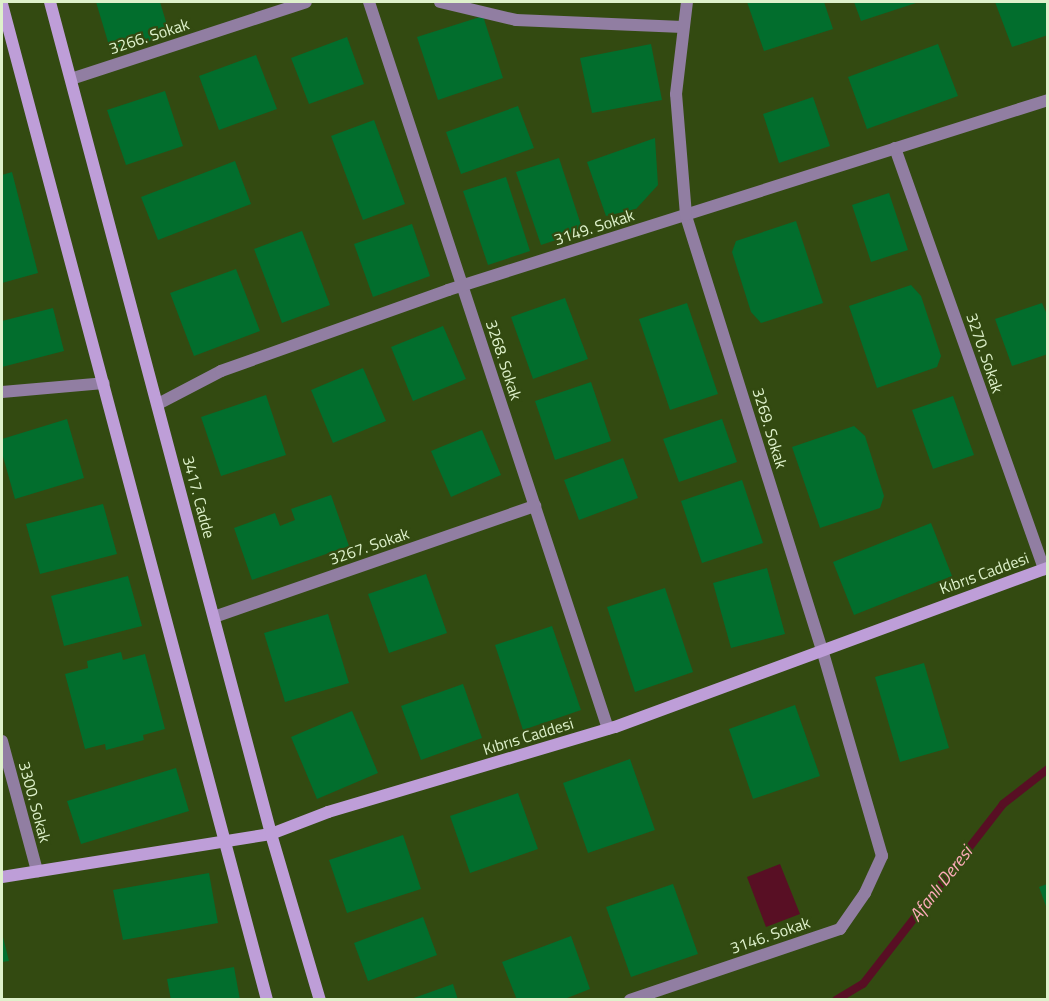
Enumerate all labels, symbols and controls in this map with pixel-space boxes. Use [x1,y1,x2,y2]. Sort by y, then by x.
street label: 3266. Sokak [106,14,192,58]
street label: 3149. Sokak [551,205,637,249]
street label: 3270. Sokak [962,311,1008,395]
street label: 3268. Sokak [482,317,526,403]
street label: 3269. Sokak [749,385,791,471]
street label: 3417. Cadde [179,454,219,540]
street label: 3267. Sokak [327,523,411,569]
street label: Kıbrıs Caddesi [937,548,1031,598]
street label: Kıbrıs Caddesi [480,713,576,759]
street label: 3300. Sokak [15,759,55,845]
water label: Afanlı Deresi [905,842,977,926]
street label: 3146. Sokak [728,912,812,958]

